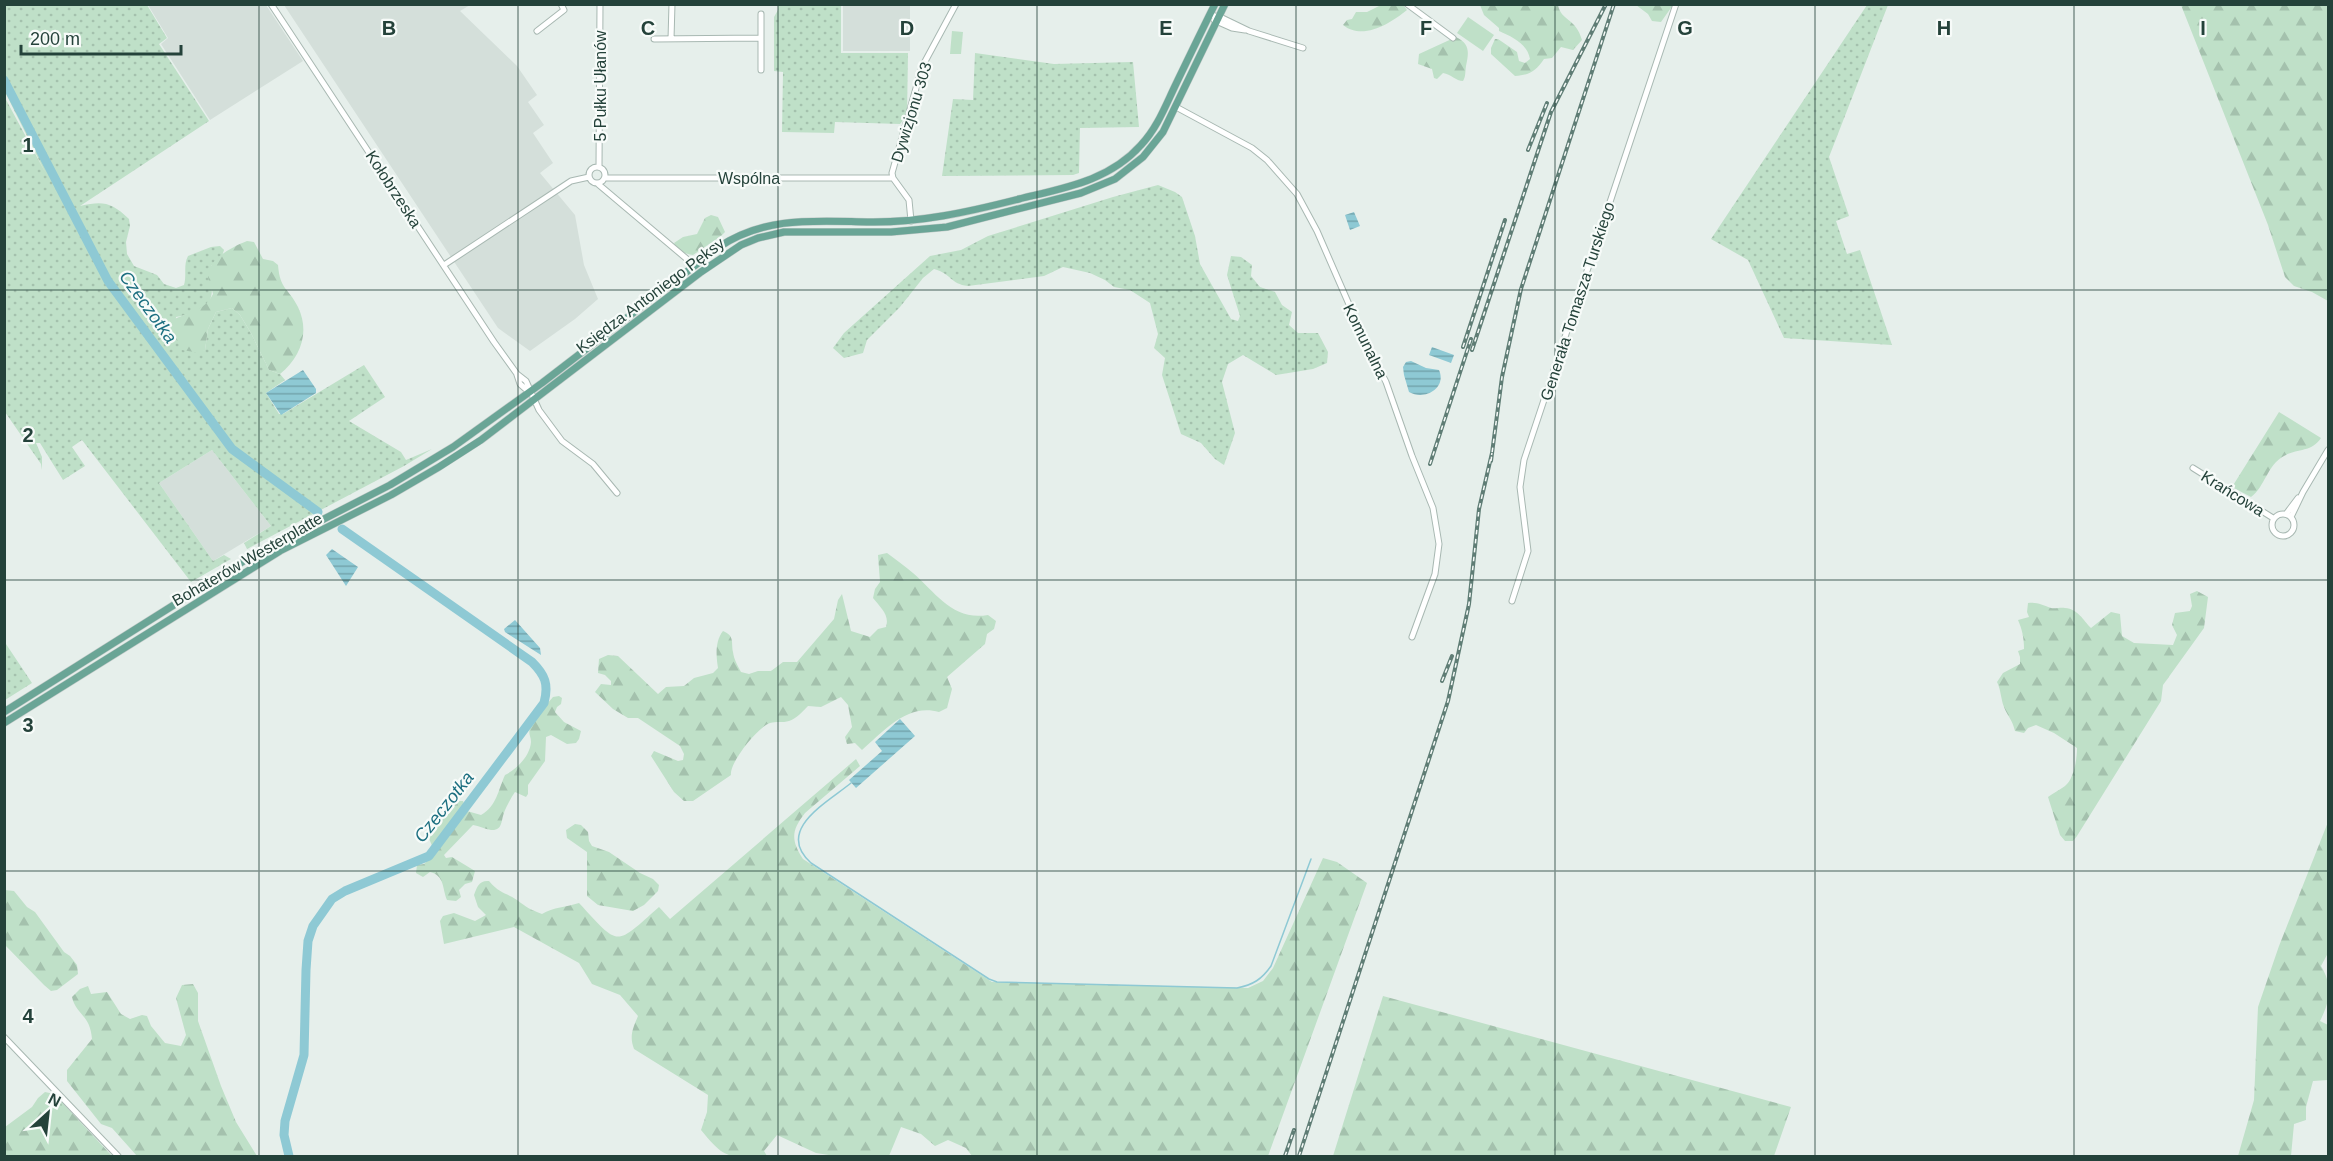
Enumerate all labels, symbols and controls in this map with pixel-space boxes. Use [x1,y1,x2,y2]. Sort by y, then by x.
text: B [382,17,396,39]
text: C [641,17,655,39]
text: D [900,17,914,39]
text: E [1159,17,1173,39]
text: F [1420,17,1432,39]
text: G [1677,17,1693,39]
text: H [1937,17,1951,39]
text: I [2200,17,2206,39]
scale bar [21,18,182,56]
text: 200 m [30,29,80,49]
street label: 5 Pułku Ułanów [592,30,609,142]
street label: Dywizjonu 303 [888,60,935,164]
text: 1 [22,134,34,156]
street label: Kołobrzeska [362,148,425,231]
street label: Wspólna [718,170,780,187]
street label: Generała Tomasza Turskiego [1537,200,1618,403]
street label: Księdza Antoniego Pęksy [573,234,728,357]
water label: Czeczotka [115,267,181,347]
street label: Komunalna [1340,301,1391,381]
text: 2 [22,424,34,446]
street label: Krańcowa [2198,467,2267,520]
street label: Bohaterów Westerplatte [169,509,325,609]
text: 3 [22,714,34,736]
water label: Czeczotka [410,768,478,846]
text: 4 [22,1005,34,1027]
north arrow [18,1083,78,1143]
text: N [46,1090,64,1110]

